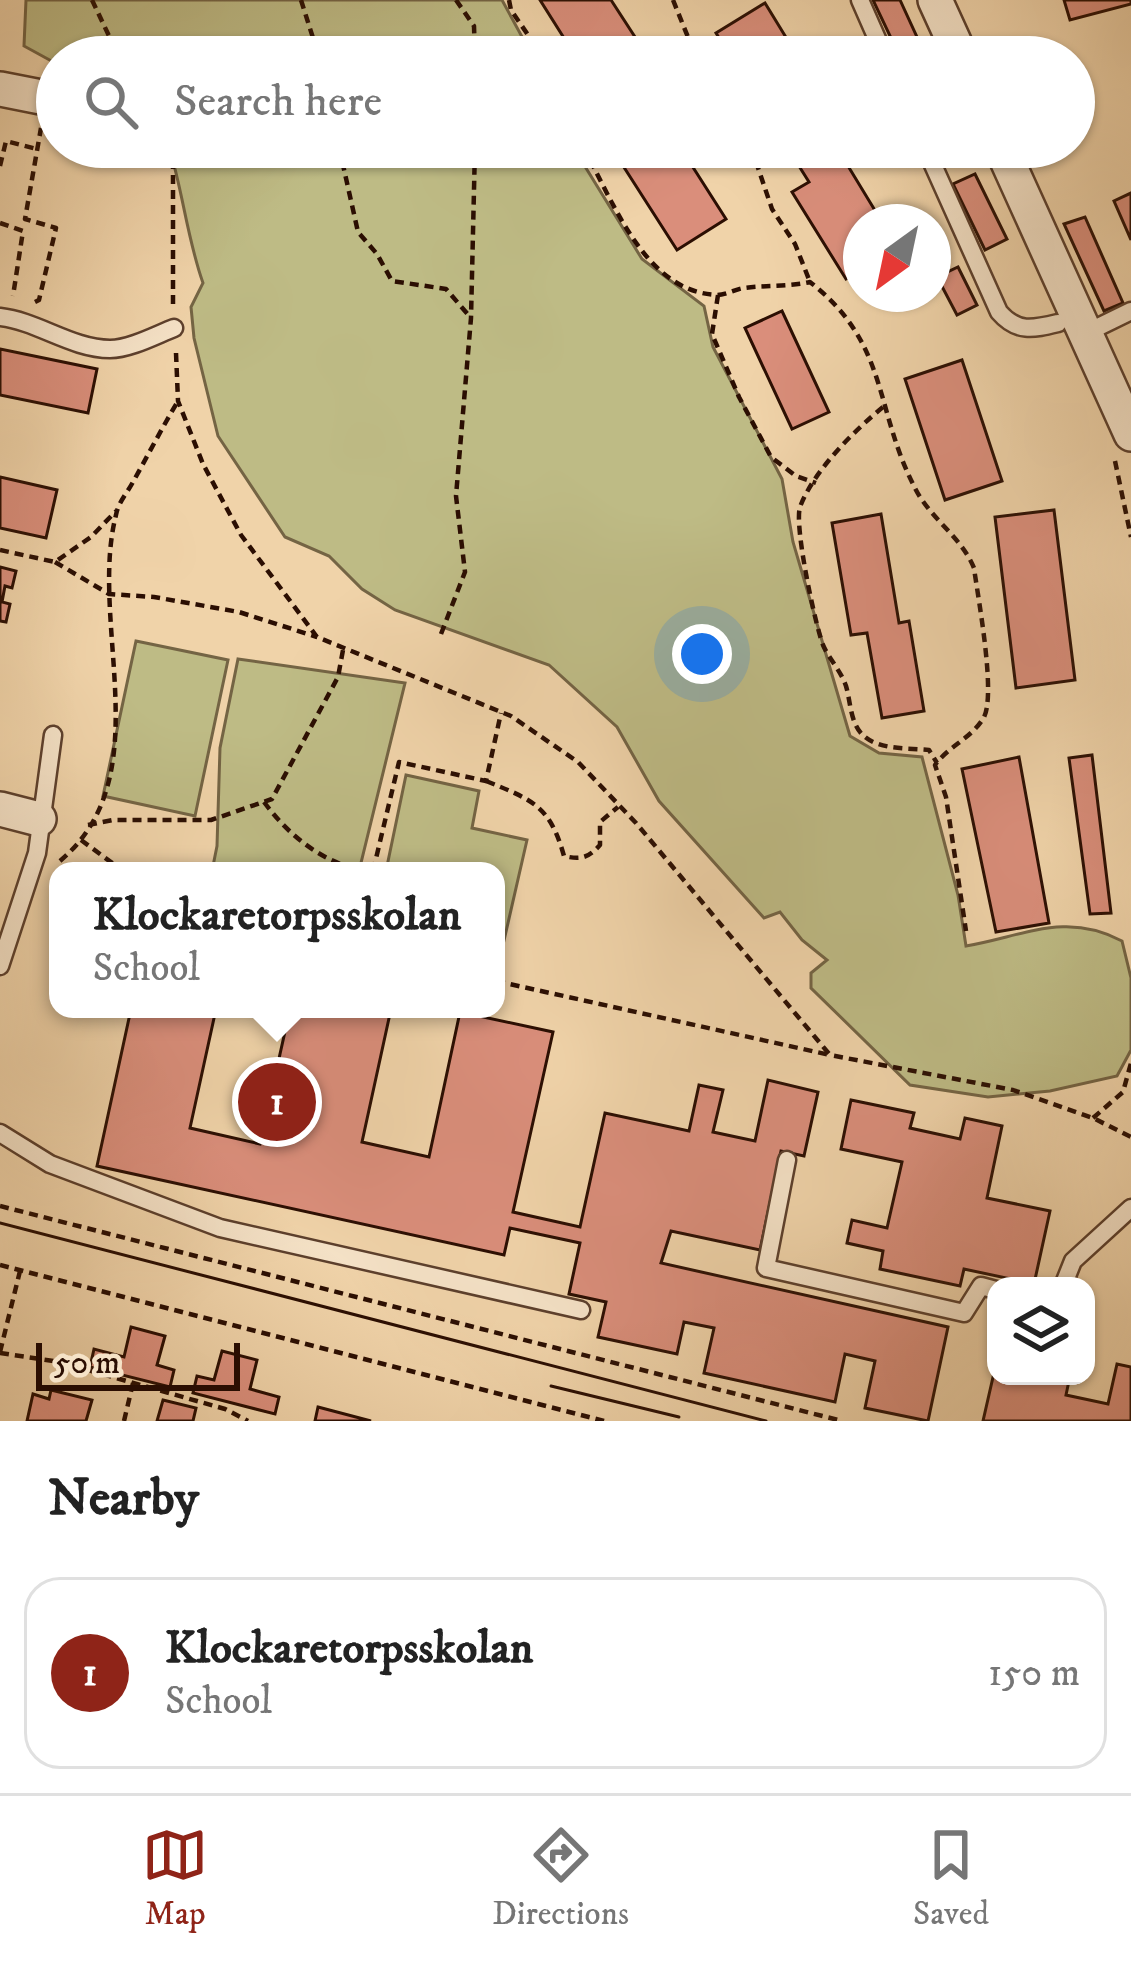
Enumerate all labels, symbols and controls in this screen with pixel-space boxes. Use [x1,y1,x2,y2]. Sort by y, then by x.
search box [36,36,1095,168]
icon: search [78,69,144,135]
text: Search here [174,74,382,130]
north arrow [843,204,951,312]
your location [672,624,732,684]
popup [49,862,505,1018]
text: Klockaretorpsskolan [93,888,461,944]
text: School [93,944,200,993]
pin: 1 [238,1057,316,1147]
map controls [987,1277,1095,1385]
button: layers [987,1277,1095,1385]
scale bar [36,1337,240,1390]
text: 50 m [54,1343,120,1384]
text: Nearby [48,1467,199,1531]
text: Klockaretorpsskolan [165,1621,533,1677]
text: 1 [83,1649,97,1698]
text: 150 m [988,1649,1080,1698]
text: School [165,1677,272,1726]
tab: Map [142,1822,208,1935]
tab: Directions [492,1822,629,1935]
tab: Saved [913,1822,989,1935]

